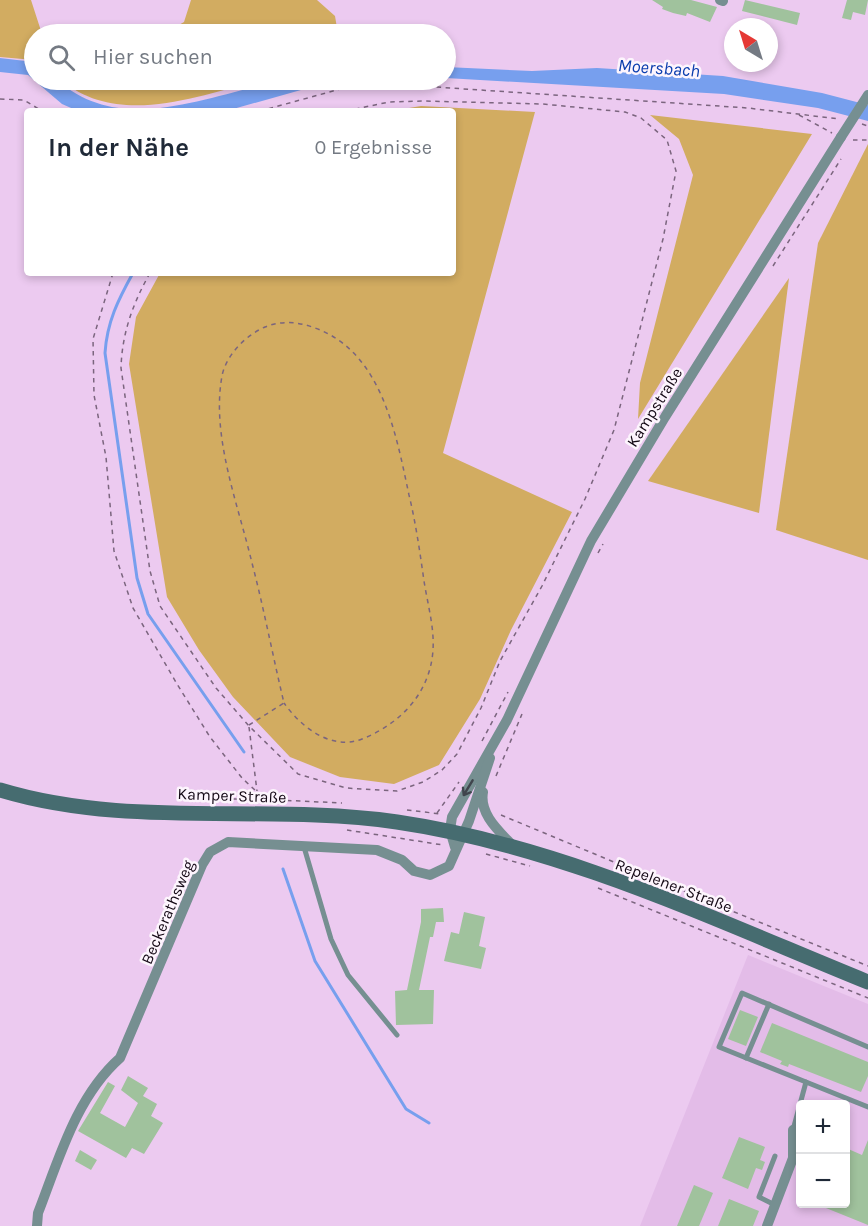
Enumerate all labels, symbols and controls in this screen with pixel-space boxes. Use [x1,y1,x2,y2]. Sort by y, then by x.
north arrow [724,18,778,72]
search box [24,24,456,90]
icon: search [45,41,78,74]
text: Hier suchen [93,44,213,70]
water label: Moersbach [617,54,701,82]
text: In der Nähe [48,132,189,163]
text: 0 Ergebnisse [315,136,432,159]
street label: Kampstraße [623,364,686,450]
one-way arrow [462,779,474,796]
street label: Kamper Straße [177,784,287,807]
street label: Repelener Straße [613,854,735,917]
street label: Beckerathsweg [137,857,198,967]
map controls [796,1100,850,1208]
button: + [796,1100,850,1154]
button: − [796,1154,850,1208]

